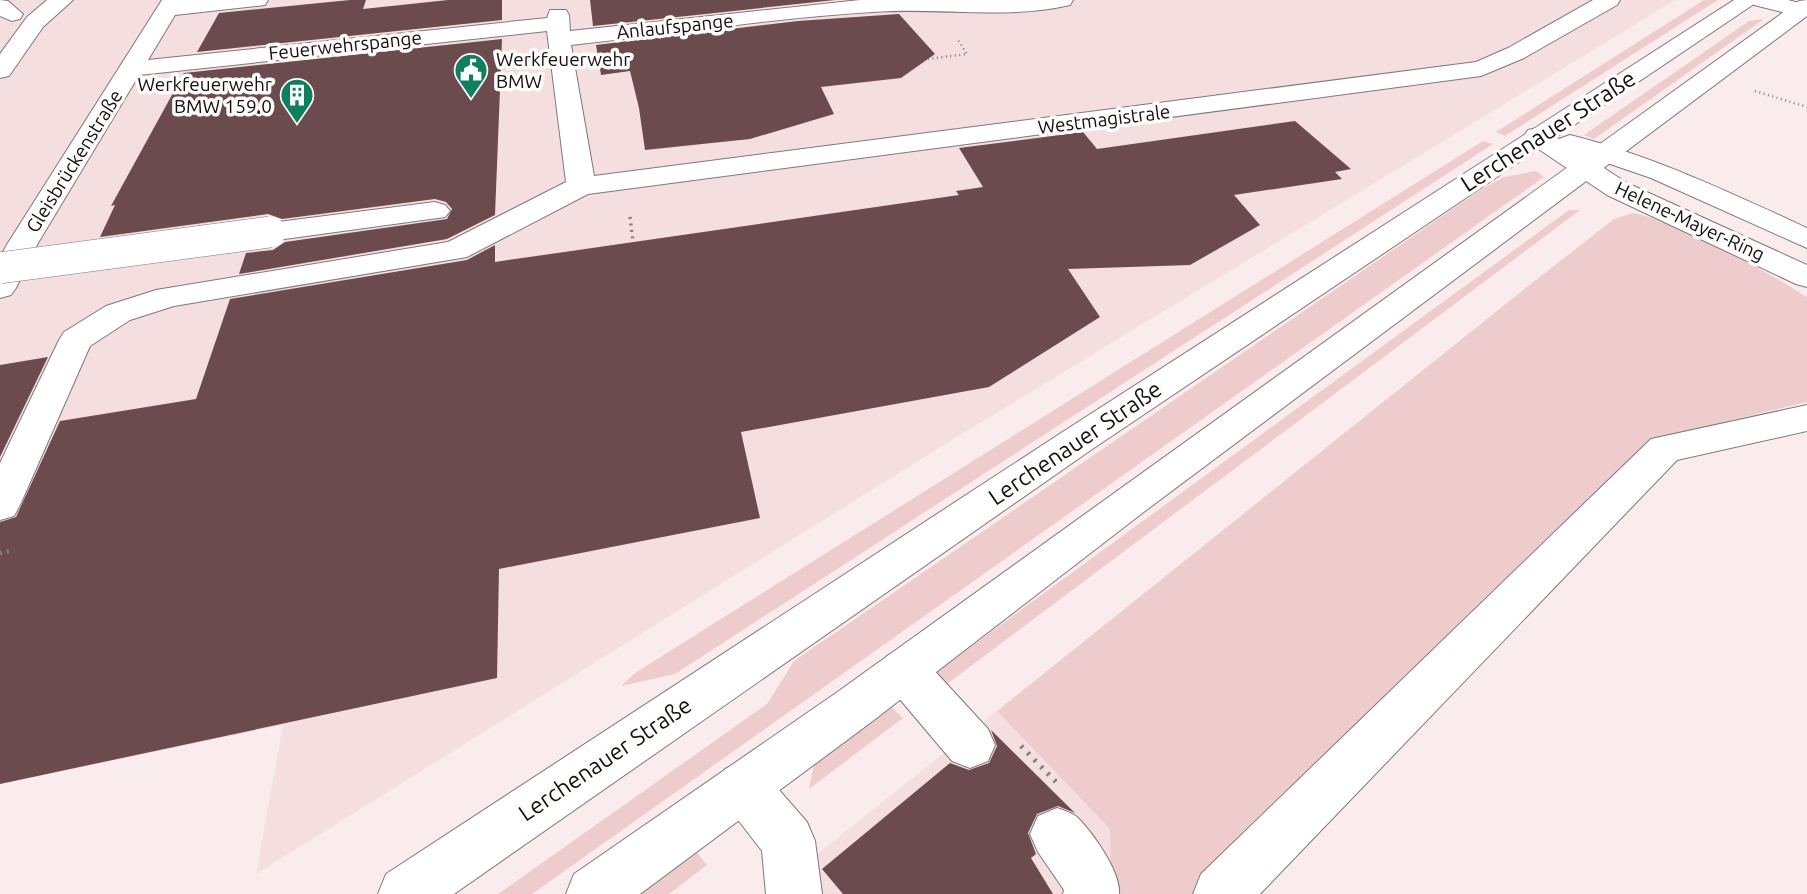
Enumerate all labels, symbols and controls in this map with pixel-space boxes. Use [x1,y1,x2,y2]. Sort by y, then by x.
street label: Anlaufspange [615,9,735,43]
street label: Feuerwehrspange [267,26,423,64]
place label: Werkfeuerwehr BMW [496,48,630,92]
public building icon: Werkfeuerwehr BMW [452,51,490,100]
street label: Lerchenauer Straße [1456,65,1639,196]
place label: Werkfeuerwehr BMW 159.0 [138,73,272,117]
building icon: Werkfeuerwehr BMW 159.0 [278,76,316,125]
street label: Gleisbrückenstraße [21,86,127,236]
street label: Westmagistrale [1036,100,1172,138]
street label: Helene-Mayer-Ring [1612,177,1768,265]
street label: Lerchenauer Straße [984,376,1166,510]
street label: Lerchenauer Straße [514,692,696,826]

